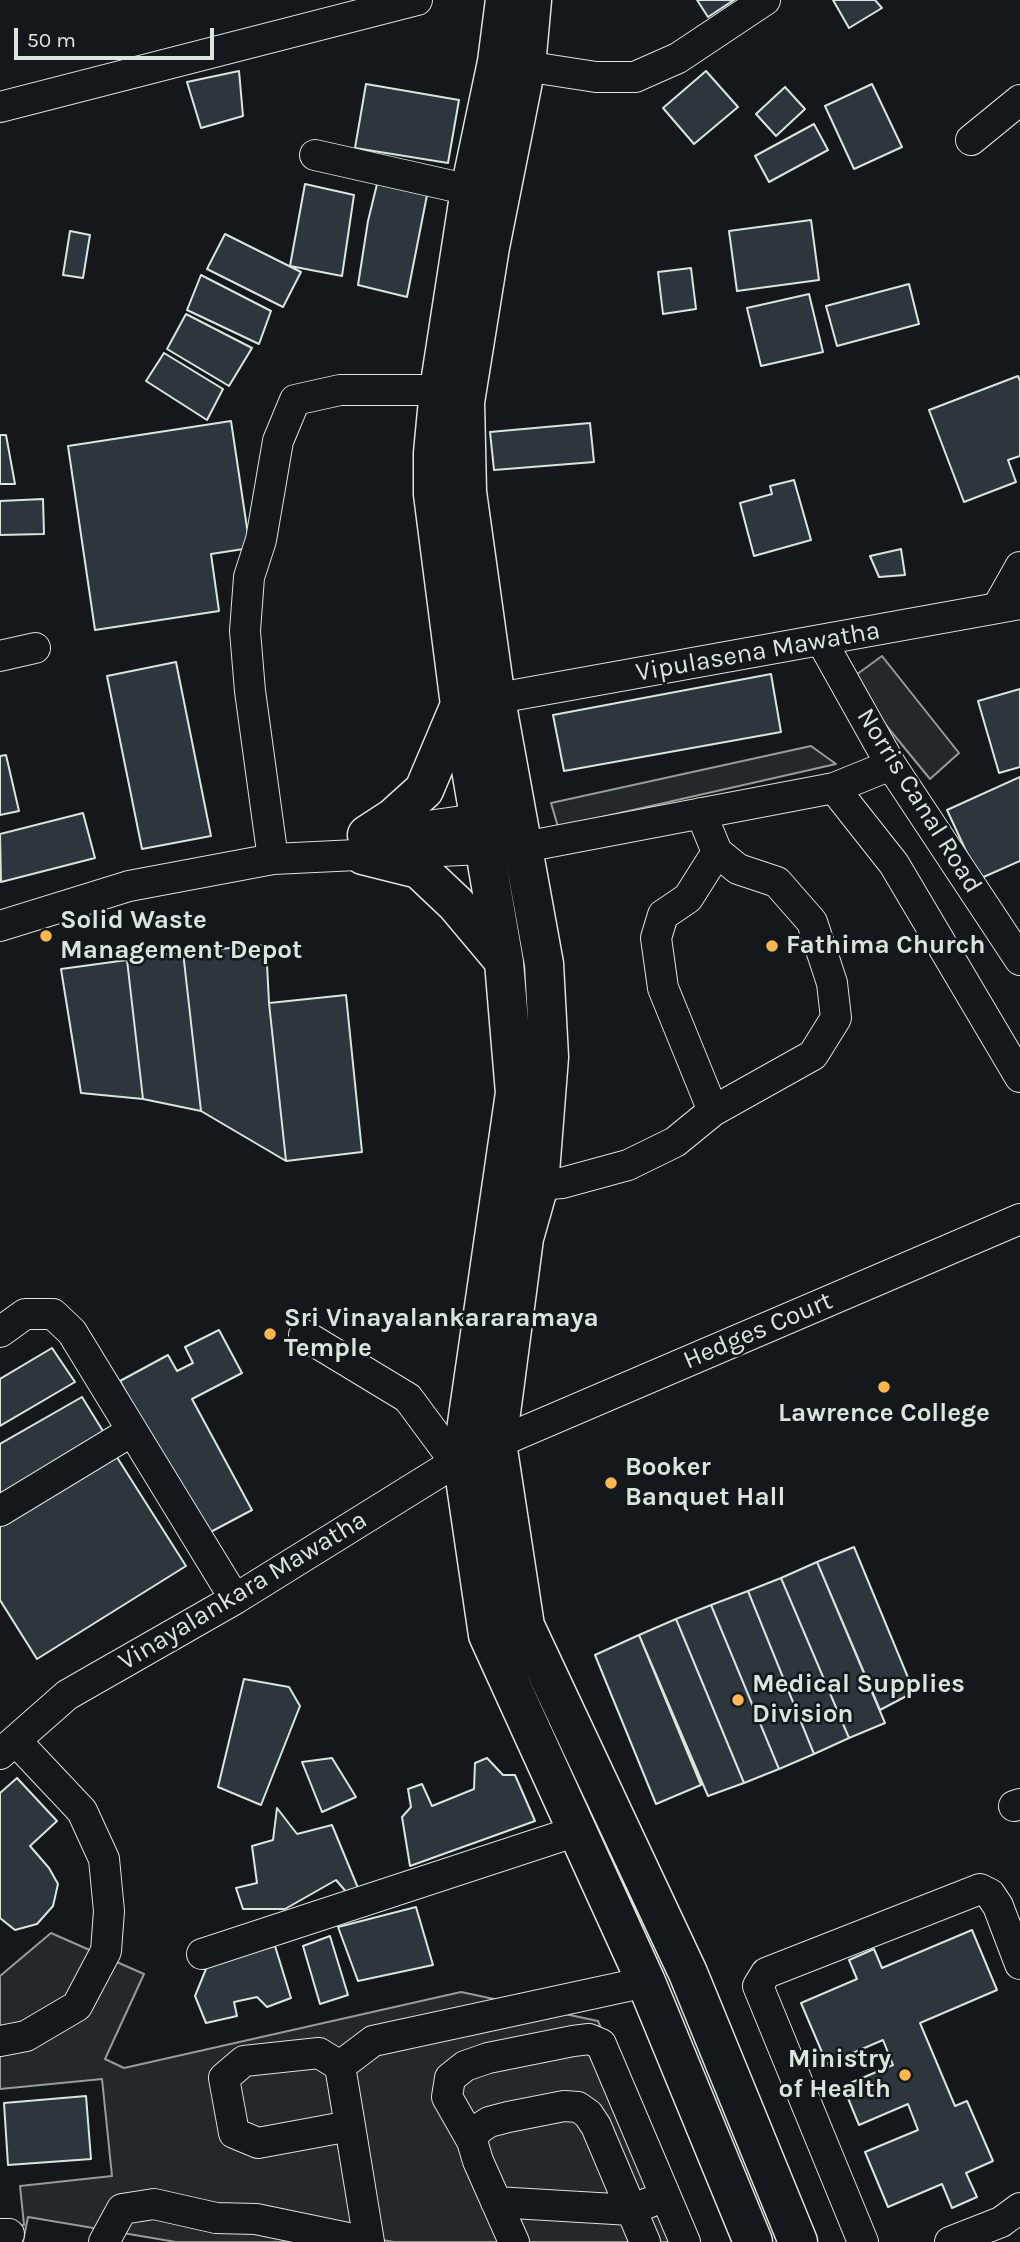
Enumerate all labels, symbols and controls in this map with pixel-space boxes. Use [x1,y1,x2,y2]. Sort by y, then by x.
scale bar [18,14,217,58]
text: 50 m [27,28,76,52]
street label: Vipulasena Mawatha [633,615,883,689]
street label: Norris Canal Road [850,703,988,899]
place label: Solid Waste Management Depot [60,905,302,967]
marker: Solid Waste Management Depot [38,928,54,944]
place label: Fathima Church [786,930,985,962]
marker: Fathima Church [764,938,780,954]
street label: Hedges Court [679,1286,837,1376]
place label: Sri Vinayalankararamaya Temple [284,1303,599,1364]
marker: Sri Vinayalankararamaya Temple [262,1326,278,1342]
marker: Lawrence College [876,1379,892,1395]
place label: Lawrence College [778,1398,990,1430]
place label: Booker Banquet Hall [625,1452,785,1514]
marker: Booker Banquet Hall [603,1475,619,1491]
street label: Vinayalankara Mawatha [113,1504,373,1678]
place label: Medical Supplies Division [752,1669,965,1730]
marker: Medical Supplies Division [730,1692,746,1708]
place label: Ministry of Health [778,2044,891,2106]
marker: Ministry of Health [897,2067,913,2083]

